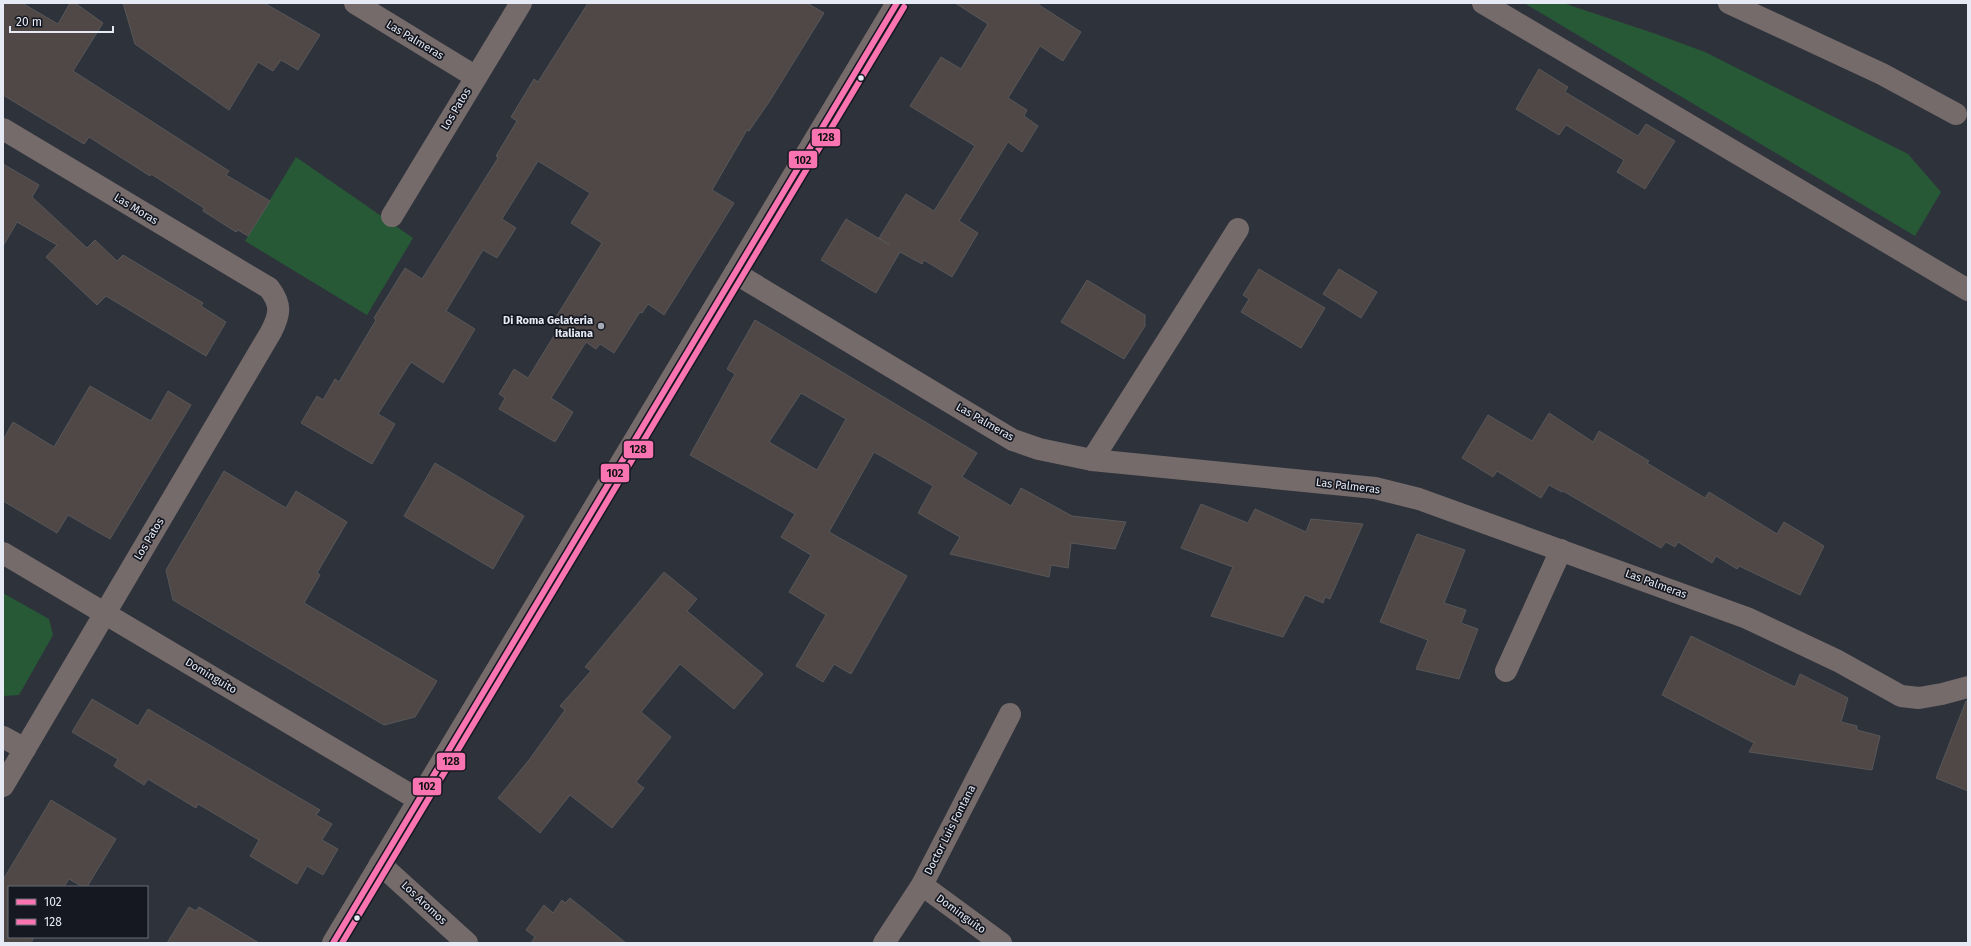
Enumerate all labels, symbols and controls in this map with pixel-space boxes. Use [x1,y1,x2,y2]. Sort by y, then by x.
scale bar [10,8,113,34]
text: 20 m [16,15,42,29]
street label: Las Palmeras [384,18,446,62]
unlabelled marker [856,73,866,83]
street label: Los Patos [438,86,474,132]
line badge: 128 [811,128,841,147]
text: 128 [817,131,835,144]
line badge: 102 [788,150,818,169]
text: 102 [794,154,812,167]
street label: Las Moras [112,191,160,227]
place label: Di Roma Gelateria Italiana [503,314,593,340]
marker: Di Roma Gelateria Italiana [596,321,606,331]
street label: Las Palmeras [954,400,1016,444]
line badge: 128 [623,440,654,459]
text: 128 [629,443,647,456]
line badge: 102 [600,463,630,483]
text: 102 [606,467,624,480]
street label: Las Palmeras [1315,476,1381,496]
street label: Los Patos [131,516,167,562]
street label: Las Palmeras [1623,567,1689,601]
street label: Dominguito [183,656,239,696]
line badge: 128 [436,752,466,771]
text: 128 [442,755,460,768]
line badge: 102 [412,777,442,796]
text: 102 [418,780,436,793]
street label: Doctor Luis Fontana [922,783,978,877]
street label: Los Aromos [399,879,449,927]
legend [8,886,148,938]
street label: Dominguito [934,892,988,936]
text: 102 [44,895,62,909]
unlabelled marker [352,913,362,923]
text: 128 [44,915,62,929]

